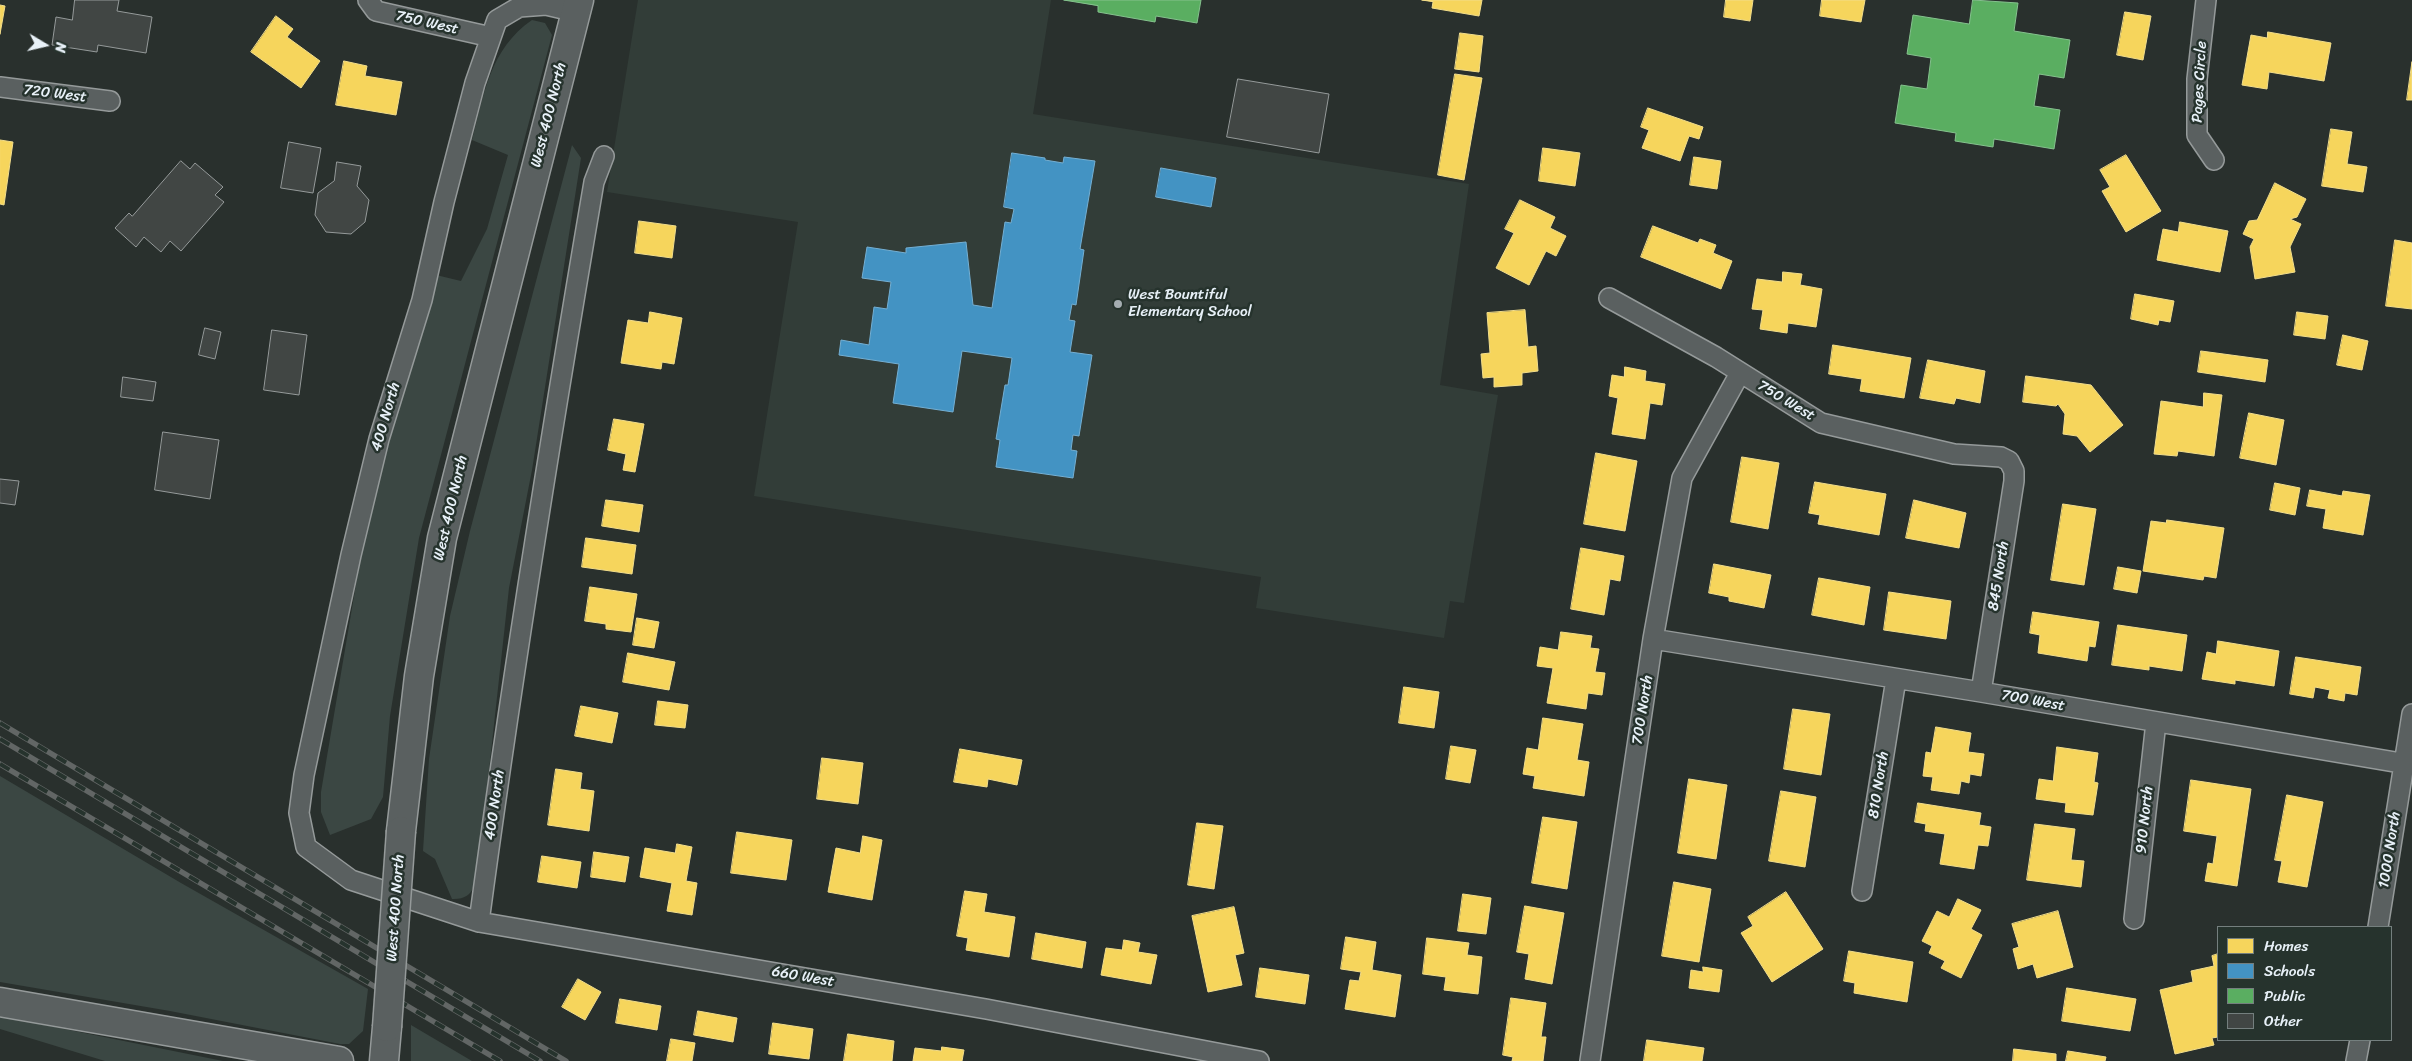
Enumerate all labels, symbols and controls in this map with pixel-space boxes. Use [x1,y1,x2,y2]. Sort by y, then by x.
street label: 750 West [394,7,460,39]
north arrow [20,20,70,70]
text: N [47,41,73,54]
street label: Pages Circle [2189,41,2211,123]
street label: West 400 North [527,61,571,169]
street label: 720 West [22,81,88,107]
place label: West Bountiful Elementary School [1128,286,1252,321]
marker: West Bountiful Elementary School [1112,298,1124,310]
street label: 750 West [1754,377,1818,425]
street label: 400 North [368,380,404,454]
street label: West 400 North [430,454,472,562]
street label: 845 North [1985,540,2013,612]
street label: 700 North [1629,674,1657,746]
street label: 700 West [2000,687,2066,715]
street label: 810 North [1865,750,1893,820]
street label: 400 North [481,769,509,841]
street label: 910 North [2133,785,2157,855]
street label: 1000 North [2375,810,2405,890]
street label: West 400 North [383,854,409,962]
legend [2217,926,2392,1041]
text: Homes [2264,933,2308,959]
text: Schools [2264,958,2315,984]
street label: 660 West [770,963,836,991]
text: Public [2264,983,2305,1009]
text: Other [2264,1008,2302,1034]

